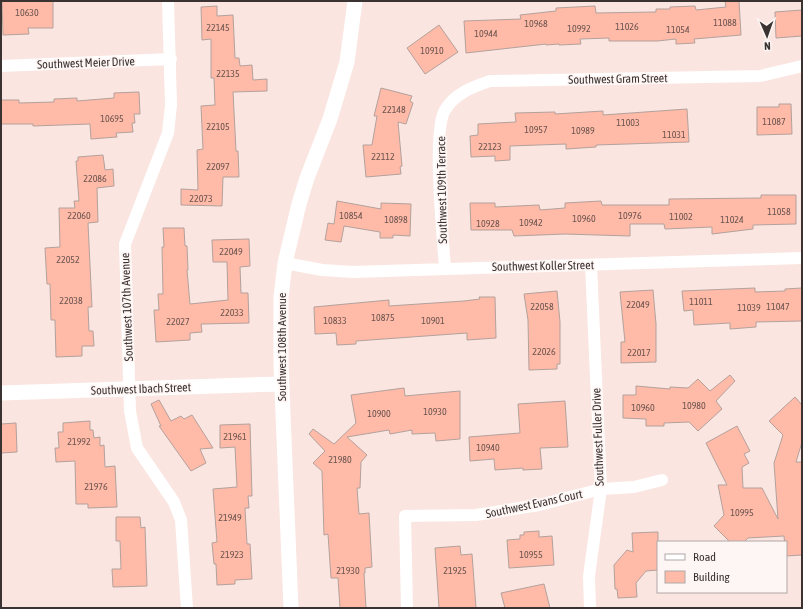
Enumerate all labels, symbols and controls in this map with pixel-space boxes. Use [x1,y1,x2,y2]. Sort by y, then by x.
house number: 10630 [15,7,39,18]
north arrow [747,16,787,56]
house number: 11088 [713,17,737,28]
house number: 10968 [524,18,548,29]
house number: 11026 [615,21,639,32]
house number: 22145 [206,22,230,33]
house number: 10992 [567,23,591,34]
house number: 11054 [666,24,690,35]
house number: 10944 [474,28,498,39]
text: N [764,40,771,52]
house number: 10910 [420,45,444,56]
street label: Southwest Meier Drive [37,54,135,72]
house number: 22135 [216,68,240,79]
street label: Southwest Gram Street [568,71,668,87]
house number: 22148 [382,104,406,115]
house number: 10695 [100,113,124,124]
house number: 11087 [762,116,786,127]
house number: 11003 [616,117,640,128]
house number: 22105 [206,121,230,132]
house number: 10957 [524,124,548,135]
house number: 10989 [571,125,595,136]
house number: 11031 [662,129,686,140]
street label: Southwest 109th Terrace [434,136,450,244]
house number: 22123 [478,141,502,152]
house number: 22112 [371,151,395,162]
house number: 22097 [206,161,230,172]
house number: 22086 [83,173,107,184]
house number: 22073 [189,193,213,204]
house number: 11058 [767,206,791,217]
house number: 22060 [67,210,91,221]
house number: 10854 [339,210,363,221]
house number: 10976 [618,210,642,221]
house number: 11002 [669,211,693,222]
house number: 10960 [572,213,596,224]
house number: 10898 [384,214,408,225]
house number: 11024 [720,214,744,225]
house number: 10942 [519,217,543,228]
house number: 10928 [476,218,500,229]
house number: 22049 [219,246,243,257]
street label: Southwest 107th Avenue [118,252,136,362]
house number: 22052 [56,254,80,265]
street label: Southwest Koller Street [492,258,595,274]
street label: Southwest 108th Avenue [275,293,289,401]
house number: 22038 [59,295,83,306]
house number: 11011 [689,296,713,307]
house number: 22049 [626,299,650,310]
house number: 22058 [530,301,554,312]
house number: 11047 [766,301,790,312]
house number: 11039 [737,302,761,313]
house number: 22033 [220,307,244,318]
house number: 10875 [371,312,395,323]
house number: 10833 [323,315,347,326]
house number: 10901 [421,315,445,326]
house number: 22027 [166,316,190,327]
house number: 22026 [532,346,556,357]
house number: 22017 [627,347,651,358]
street label: Southwest Ibach Street [91,380,192,398]
street label: Southwest Fuller Drive [589,388,607,486]
house number: 10980 [682,400,706,411]
house number: 10960 [631,402,655,413]
house number: 10930 [423,406,447,417]
house number: 10900 [367,408,391,419]
house number: 21961 [223,431,247,442]
house number: 21992 [67,436,91,447]
house number: 10940 [476,442,500,453]
house number: 21980 [328,454,352,465]
house number: 21976 [84,481,108,492]
street label: Southwest Evans Court [484,487,584,521]
house number: 10995 [730,507,754,518]
house number: 21949 [218,512,242,523]
legend [657,541,787,593]
house number: 21923 [220,549,244,560]
house number: 10955 [519,549,543,560]
text: Road [693,550,716,564]
house number: 21930 [336,565,360,576]
house number: 21925 [443,565,467,576]
text: Building [693,570,731,584]

